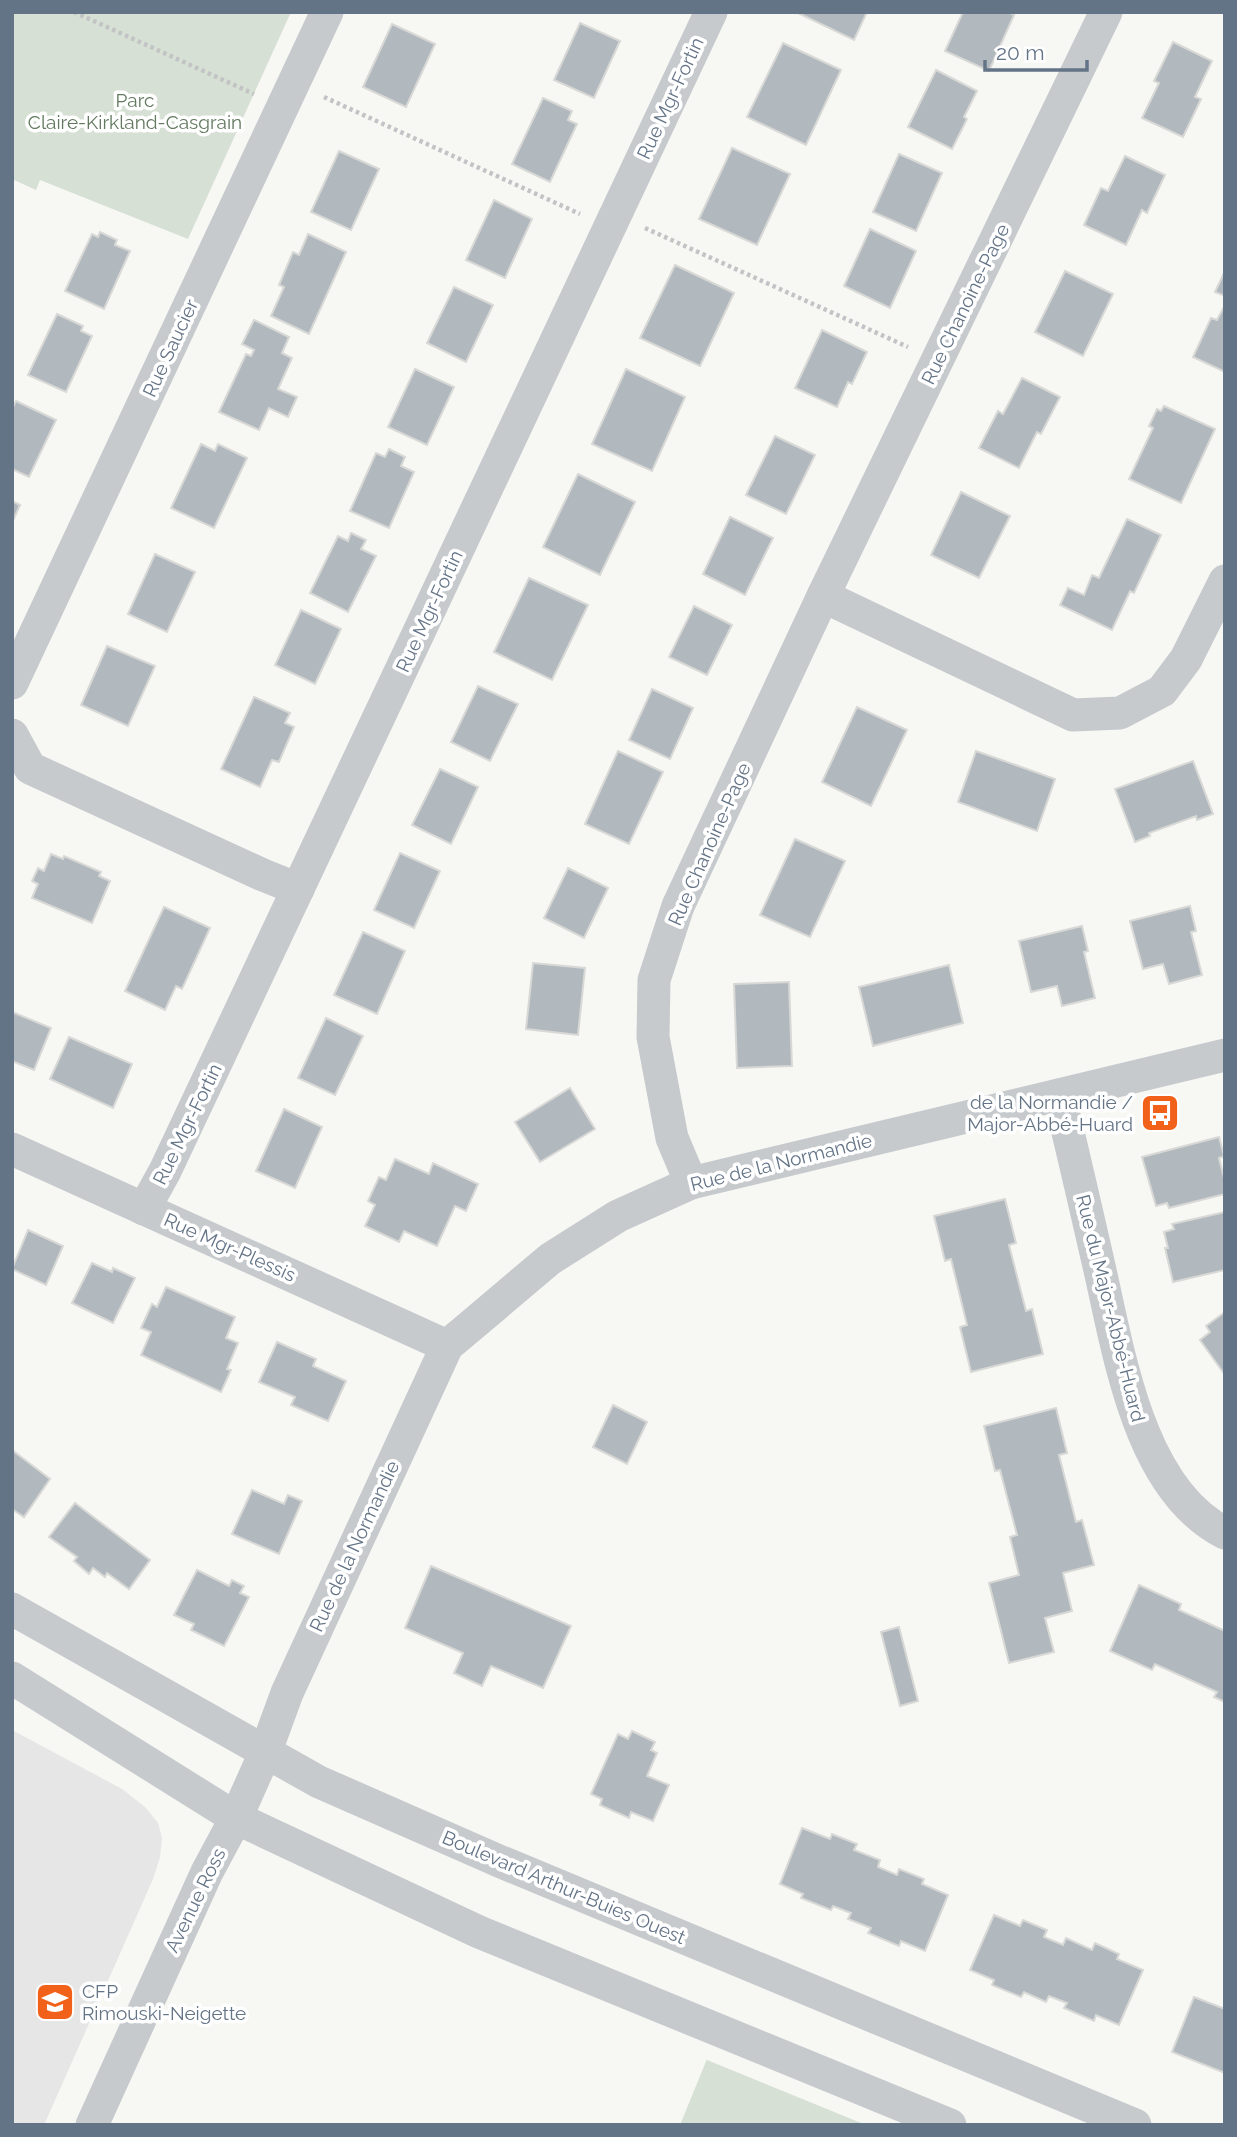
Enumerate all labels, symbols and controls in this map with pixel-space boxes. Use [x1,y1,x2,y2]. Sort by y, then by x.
scale bar [985,28,1086,72]
street label: Rue Mgr-Fortin [632,34,708,162]
text: 20 m [996,40,1044,65]
park label: Parc Claire-Kirkland-Casgrain [28,89,242,133]
street label: Rue Chanoine-Page [917,220,1013,388]
street label: Rue Saucier [138,295,202,400]
street label: Rue Mgr-Fortin [391,547,467,675]
street label: Rue Chanoine-Page [663,759,755,929]
street label: Rue Mgr-Fortin [148,1060,226,1188]
place label: de la Normandie / Major-Abbé-Huard [967,1091,1133,1135]
bus stop icon: de la Normandie / Major-Abbé-Huard [1139,1092,1181,1134]
street label: Rue de la Normandie [688,1129,874,1195]
street label: Rue du Major-Abbé-Huard [1072,1192,1150,1424]
street label: Rue Mgr-Plessis [161,1208,299,1286]
street label: Rue de la Normandie [305,1457,403,1635]
street label: Boulevard Arthur-Buies Ouest [439,1826,689,1949]
street label: Avenue Ross [160,1844,230,1956]
place label: CFP Rimouski-Neigette [82,1980,246,2024]
school or university icon: CFP Rimouski-Neigette [34,1981,76,2023]

